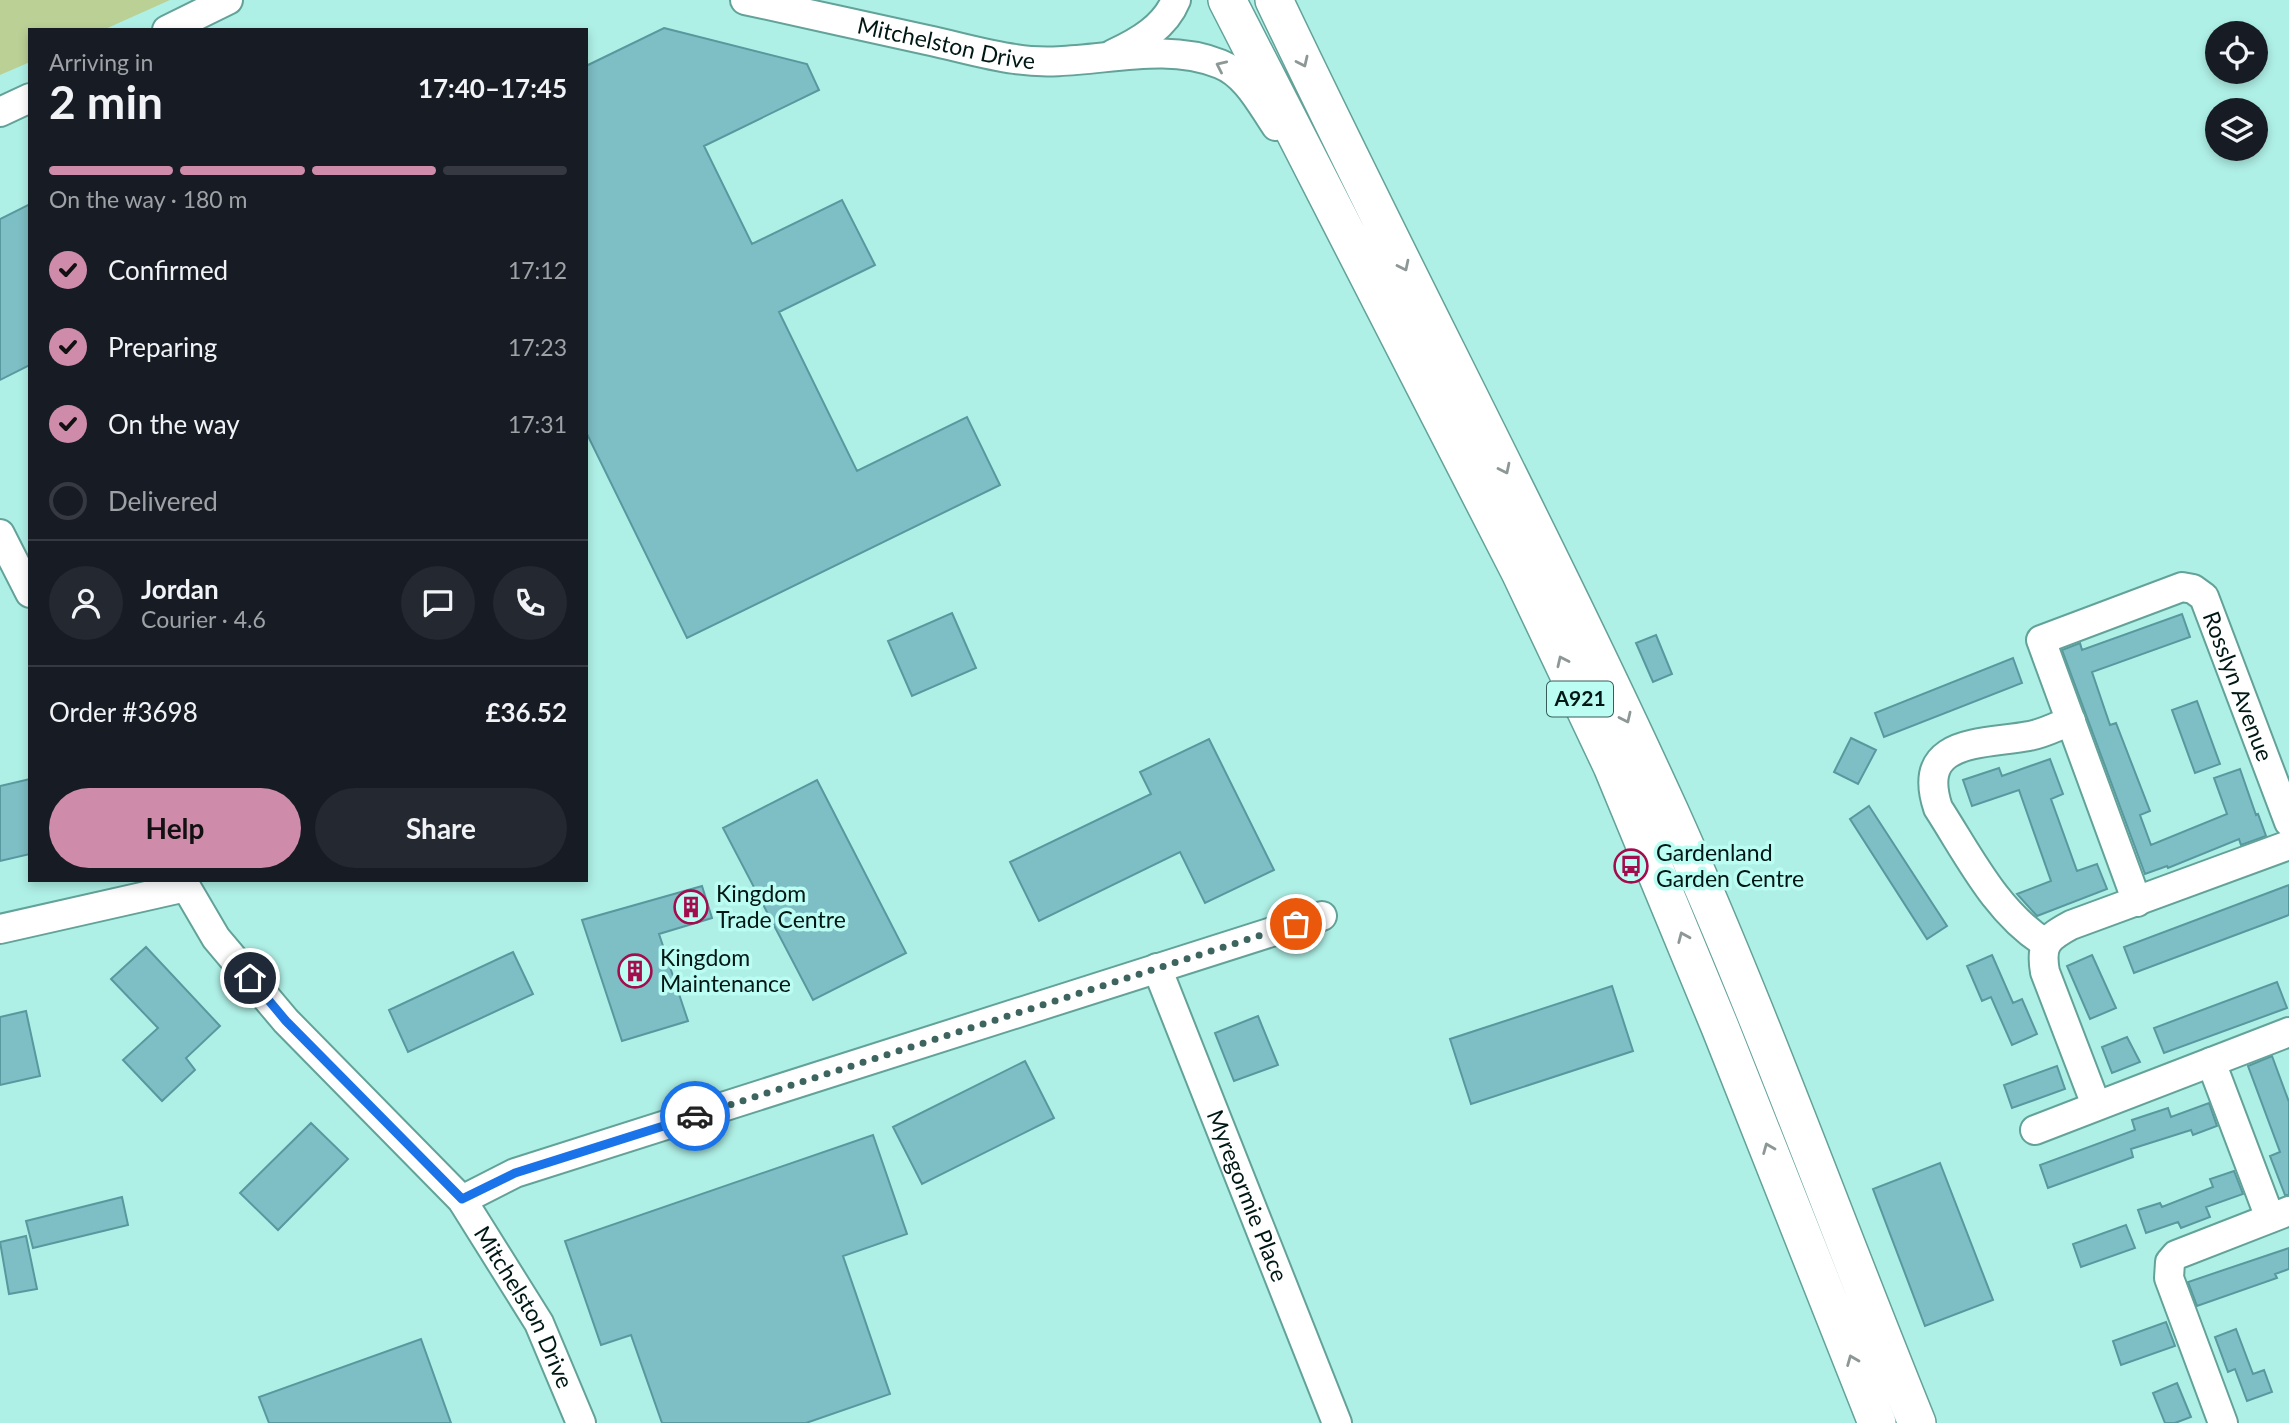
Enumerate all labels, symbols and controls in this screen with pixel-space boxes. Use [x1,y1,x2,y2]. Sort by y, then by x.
street label: Mitchelston Drive [855,10,1036,74]
map controls [2205,21,2268,161]
button: locate [2205,21,2268,84]
text: Arriving in [49,48,153,76]
one-way arrow [1295,55,1309,67]
one-way arrow [1216,60,1228,74]
text: 17:40–17:45 [418,72,567,104]
text: 2 min [49,74,163,129]
button: layers [2205,98,2268,161]
text: On the way · 180 m [49,185,248,213]
icon: check [49,251,87,289]
text: Confirmed [108,254,228,286]
text: 17:12 [508,256,567,284]
one-way arrow [1396,259,1410,271]
icon: check [49,328,87,366]
text: Preparing [108,331,217,363]
text: 17:23 [508,333,567,361]
icon: check [49,405,87,443]
text: On the way [108,408,240,440]
text: 17:31 [508,410,567,438]
one-way arrow [1497,462,1511,474]
text: Delivered [108,485,218,517]
button: person [49,566,123,640]
button: chat [401,566,475,640]
button: phone [493,566,567,640]
text: Jordan [141,573,219,605]
text: Courier · 4.6 [141,605,266,633]
street label: Rosslyn Avenue [2198,607,2280,765]
one-way arrow [1557,656,1571,668]
road number: A921 [1547,682,1613,716]
text: Order #3698 [49,696,198,728]
text: £36.52 [485,696,567,728]
one-way arrow [1618,711,1632,723]
button: Help [49,788,301,868]
button: Share [315,788,567,868]
place label: Gardenland Garden Centre [1656,838,1804,892]
bus stop icon: Gardenland Garden Centre [1612,847,1650,885]
place label: Kingdom Trade Centre [716,879,846,933]
building icon: Kingdom Trade Centre [672,888,710,926]
pin [1266,894,1326,954]
icon: bag [1277,905,1315,943]
one-way arrow [1677,932,1691,944]
place label: Kingdom Maintenance [660,943,791,997]
pin [220,948,280,1008]
building icon: Kingdom Maintenance [616,952,654,990]
icon: home [231,959,269,997]
courier [660,1081,730,1151]
icon: car [676,1097,714,1135]
street label: Myregormie Place [1202,1106,1295,1285]
one-way arrow [1763,1143,1777,1155]
street label: Mitchelston Drive [469,1221,580,1392]
one-way arrow [1846,1354,1860,1366]

